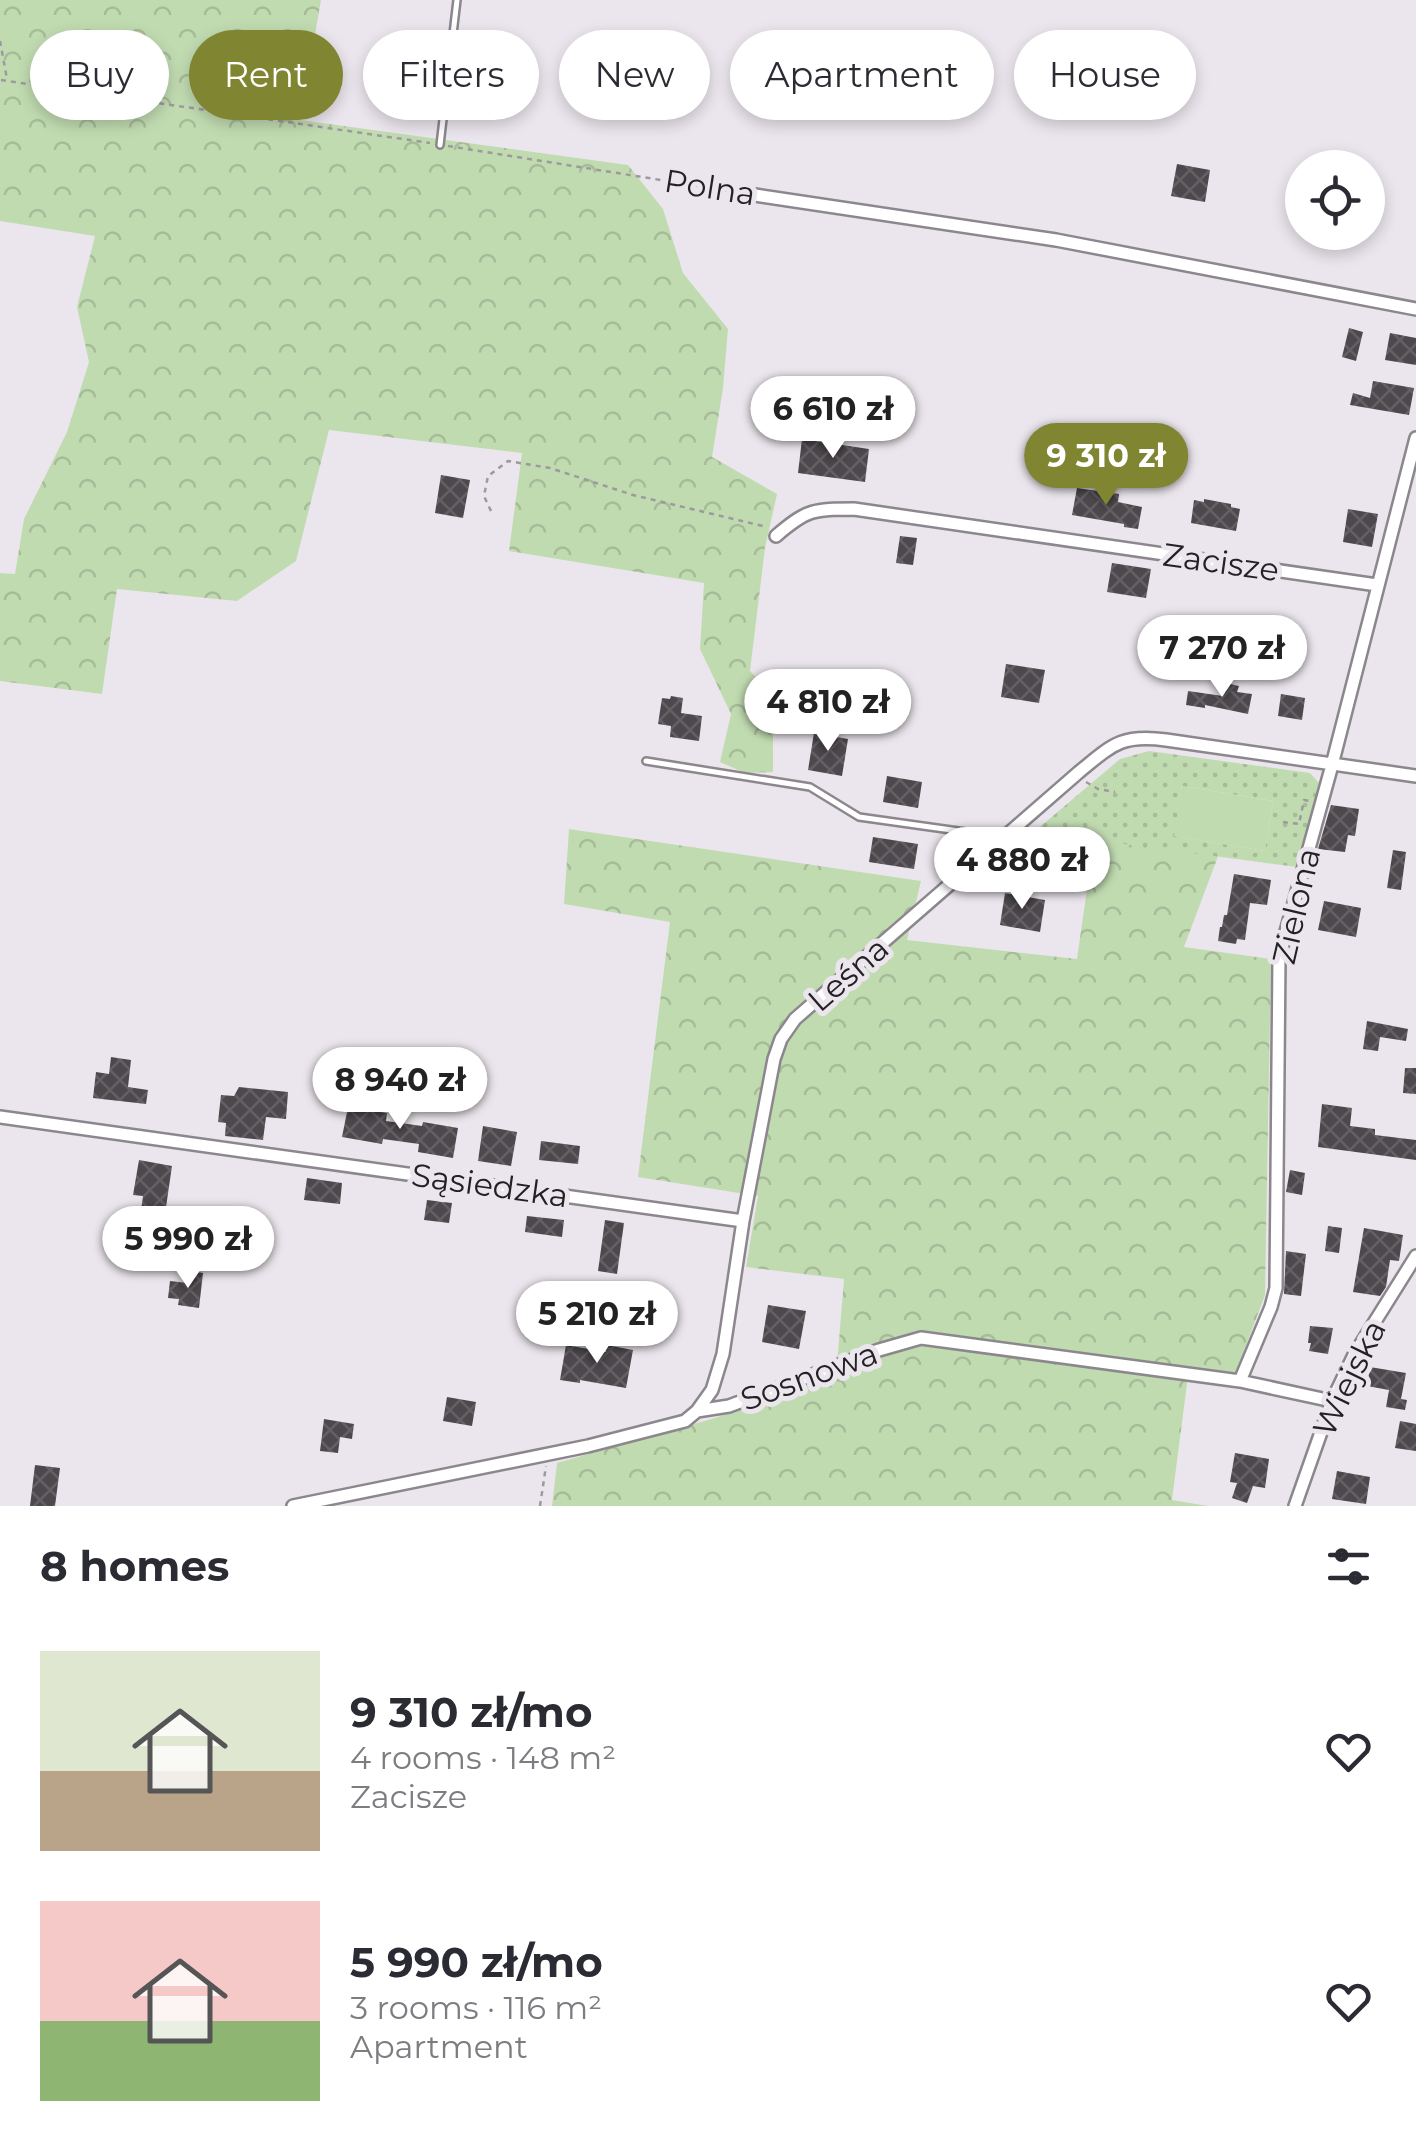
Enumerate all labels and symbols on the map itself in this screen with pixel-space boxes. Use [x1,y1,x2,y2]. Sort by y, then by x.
street label: Polna [662,161,758,213]
pin: 6 610 zł [730,376,936,461]
pin: 9 310 zł [1003,423,1209,508]
street label: Zacisze [1160,535,1282,589]
pin: 7 270 zł [1119,615,1325,700]
pin: 4 810 zł [725,669,931,754]
pin: 4 880 zł [919,827,1125,912]
street label: Zielona [1264,844,1328,968]
street label: Leśna [800,928,896,1020]
pin: 8 940 zł [297,1047,503,1132]
street label: Sąsiedzka [409,1155,571,1215]
pin: 5 990 zł [85,1206,291,1291]
pin: 5 210 zł [494,1281,700,1366]
street label: Wiejska [1304,1313,1394,1443]
street label: Sosnowa [735,1333,883,1419]

